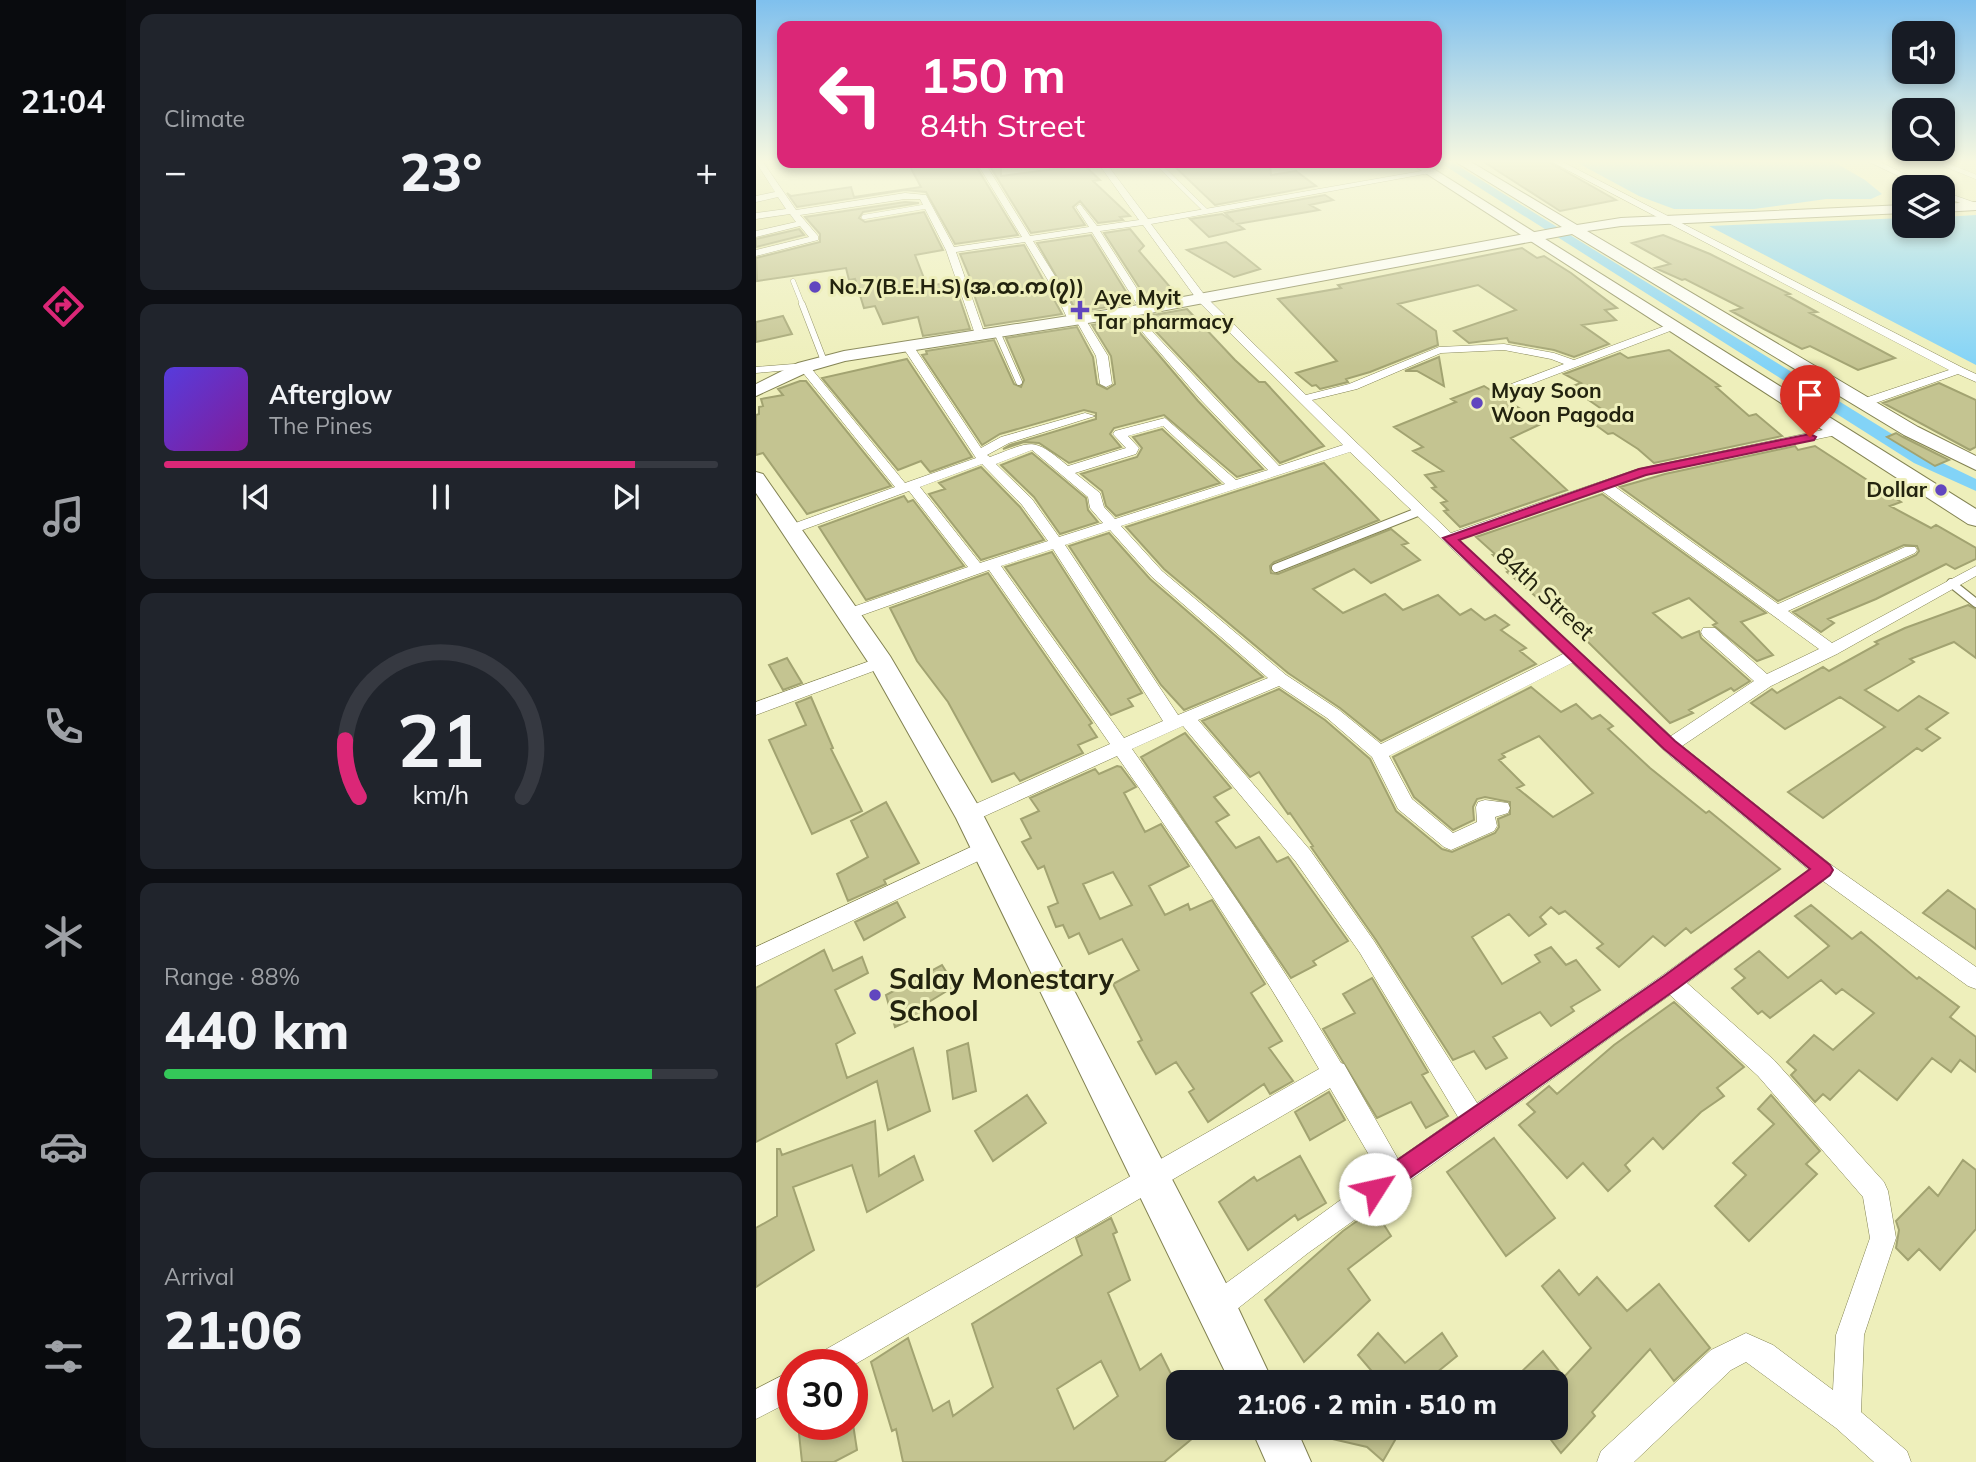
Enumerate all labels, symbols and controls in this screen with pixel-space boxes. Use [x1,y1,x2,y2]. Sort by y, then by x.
map controls [1892,21,1955,238]
button: sound [1892,21,1955,84]
text: 150 m [920,44,1066,105]
icon: left [805,49,896,140]
text: 21:04 [21,81,105,121]
button: search [1892,98,1955,161]
text: Climate [164,104,245,133]
text: 84th Street [920,105,1085,145]
text: 23° [400,139,482,204]
text: − [164,147,187,195]
text: + [695,147,718,195]
button: layers [1892,175,1955,238]
place label: No.7(B.E.H.S)(အ.ထ.က(၇)) [829,273,1084,304]
marker: No.7(B.E.H.S)(အ.ထ.က(၇)) [807,279,823,295]
icon: directions [39,282,88,331]
place label: Aye Myit Tar pharmacy [1094,284,1234,334]
marker: Aye Myit Tar pharmacy [1072,302,1088,318]
pin [1780,365,1840,437]
icon: arrive [1791,376,1829,414]
place label: Myay Soon Woon Pagoda [1491,377,1635,427]
text: Afterglow [269,378,392,411]
marker: Myay Soon Woon Pagoda [1469,395,1485,411]
text: The Pines [269,411,373,440]
place label: Dollar [1866,476,1928,502]
icon: previous [237,478,275,516]
icon: pause [422,478,460,516]
icon: next [607,478,645,516]
marker: Dollar [1933,482,1949,498]
icon: music [39,492,88,541]
street label: 84th Street [1490,540,1601,646]
text: 21 [397,694,485,785]
icon: phone [39,702,88,751]
text: km/h [413,779,469,810]
icon: climate [39,912,88,961]
place label: Salay Monestary School [889,961,1115,1028]
text: Range · 88% [164,962,300,991]
marker: Salay Monestary School [867,987,883,1003]
text: 440 km [164,997,349,1062]
icon: car [39,1122,88,1171]
position arrow [1338,1152,1412,1226]
text: Arrival [164,1262,234,1291]
text: 21:06 [164,1297,302,1362]
icon: filters [39,1332,88,1381]
speed limit sign: 30 [777,1349,868,1440]
text: 21:06 · 2 min · 510 m [1237,1388,1497,1421]

